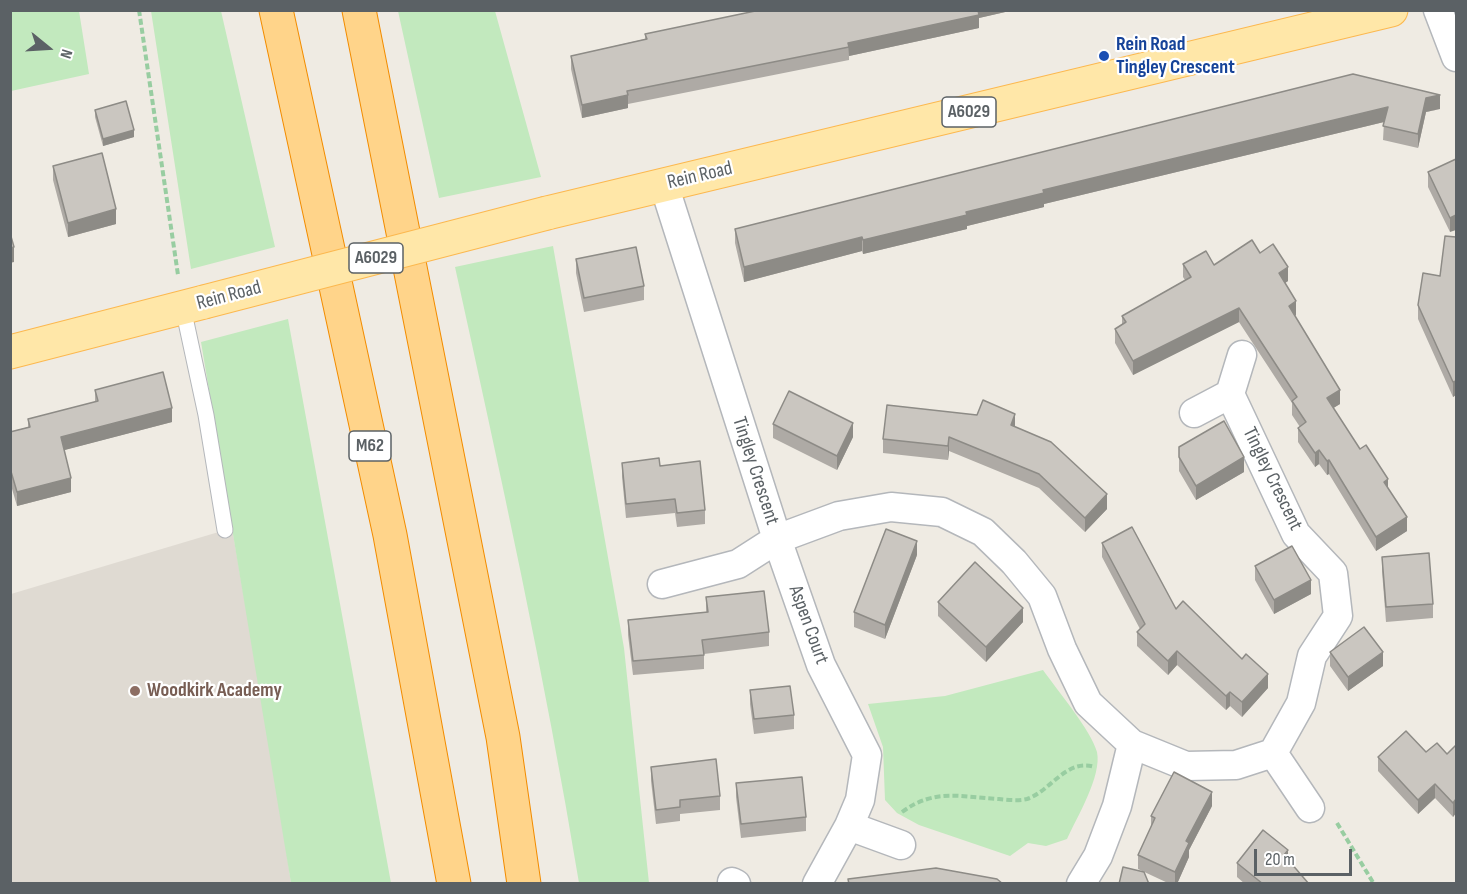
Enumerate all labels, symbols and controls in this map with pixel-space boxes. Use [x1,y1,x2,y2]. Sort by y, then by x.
north arrow [18,18,78,78]
place label: Rein Road Tingley Crescent [1116,33,1235,80]
text: N [55,47,76,61]
marker: Rein Road Tingley Crescent [1097,49,1111,63]
road number: A6029 [942,97,996,127]
street label: Rein Road [665,157,735,195]
road number: A6029 [349,243,403,273]
street label: Rein Road [194,276,264,316]
street label: Tingley Crescent [726,414,784,528]
street label: Tingley Crescent [1237,423,1307,535]
road number: M62 [349,431,391,461]
street label: Aspen Court [783,582,833,668]
place label: Woodkirk Academy [147,679,282,703]
marker: Woodkirk Academy [128,684,142,698]
scale bar [1257,837,1354,875]
text: 20 m [1265,849,1295,870]

